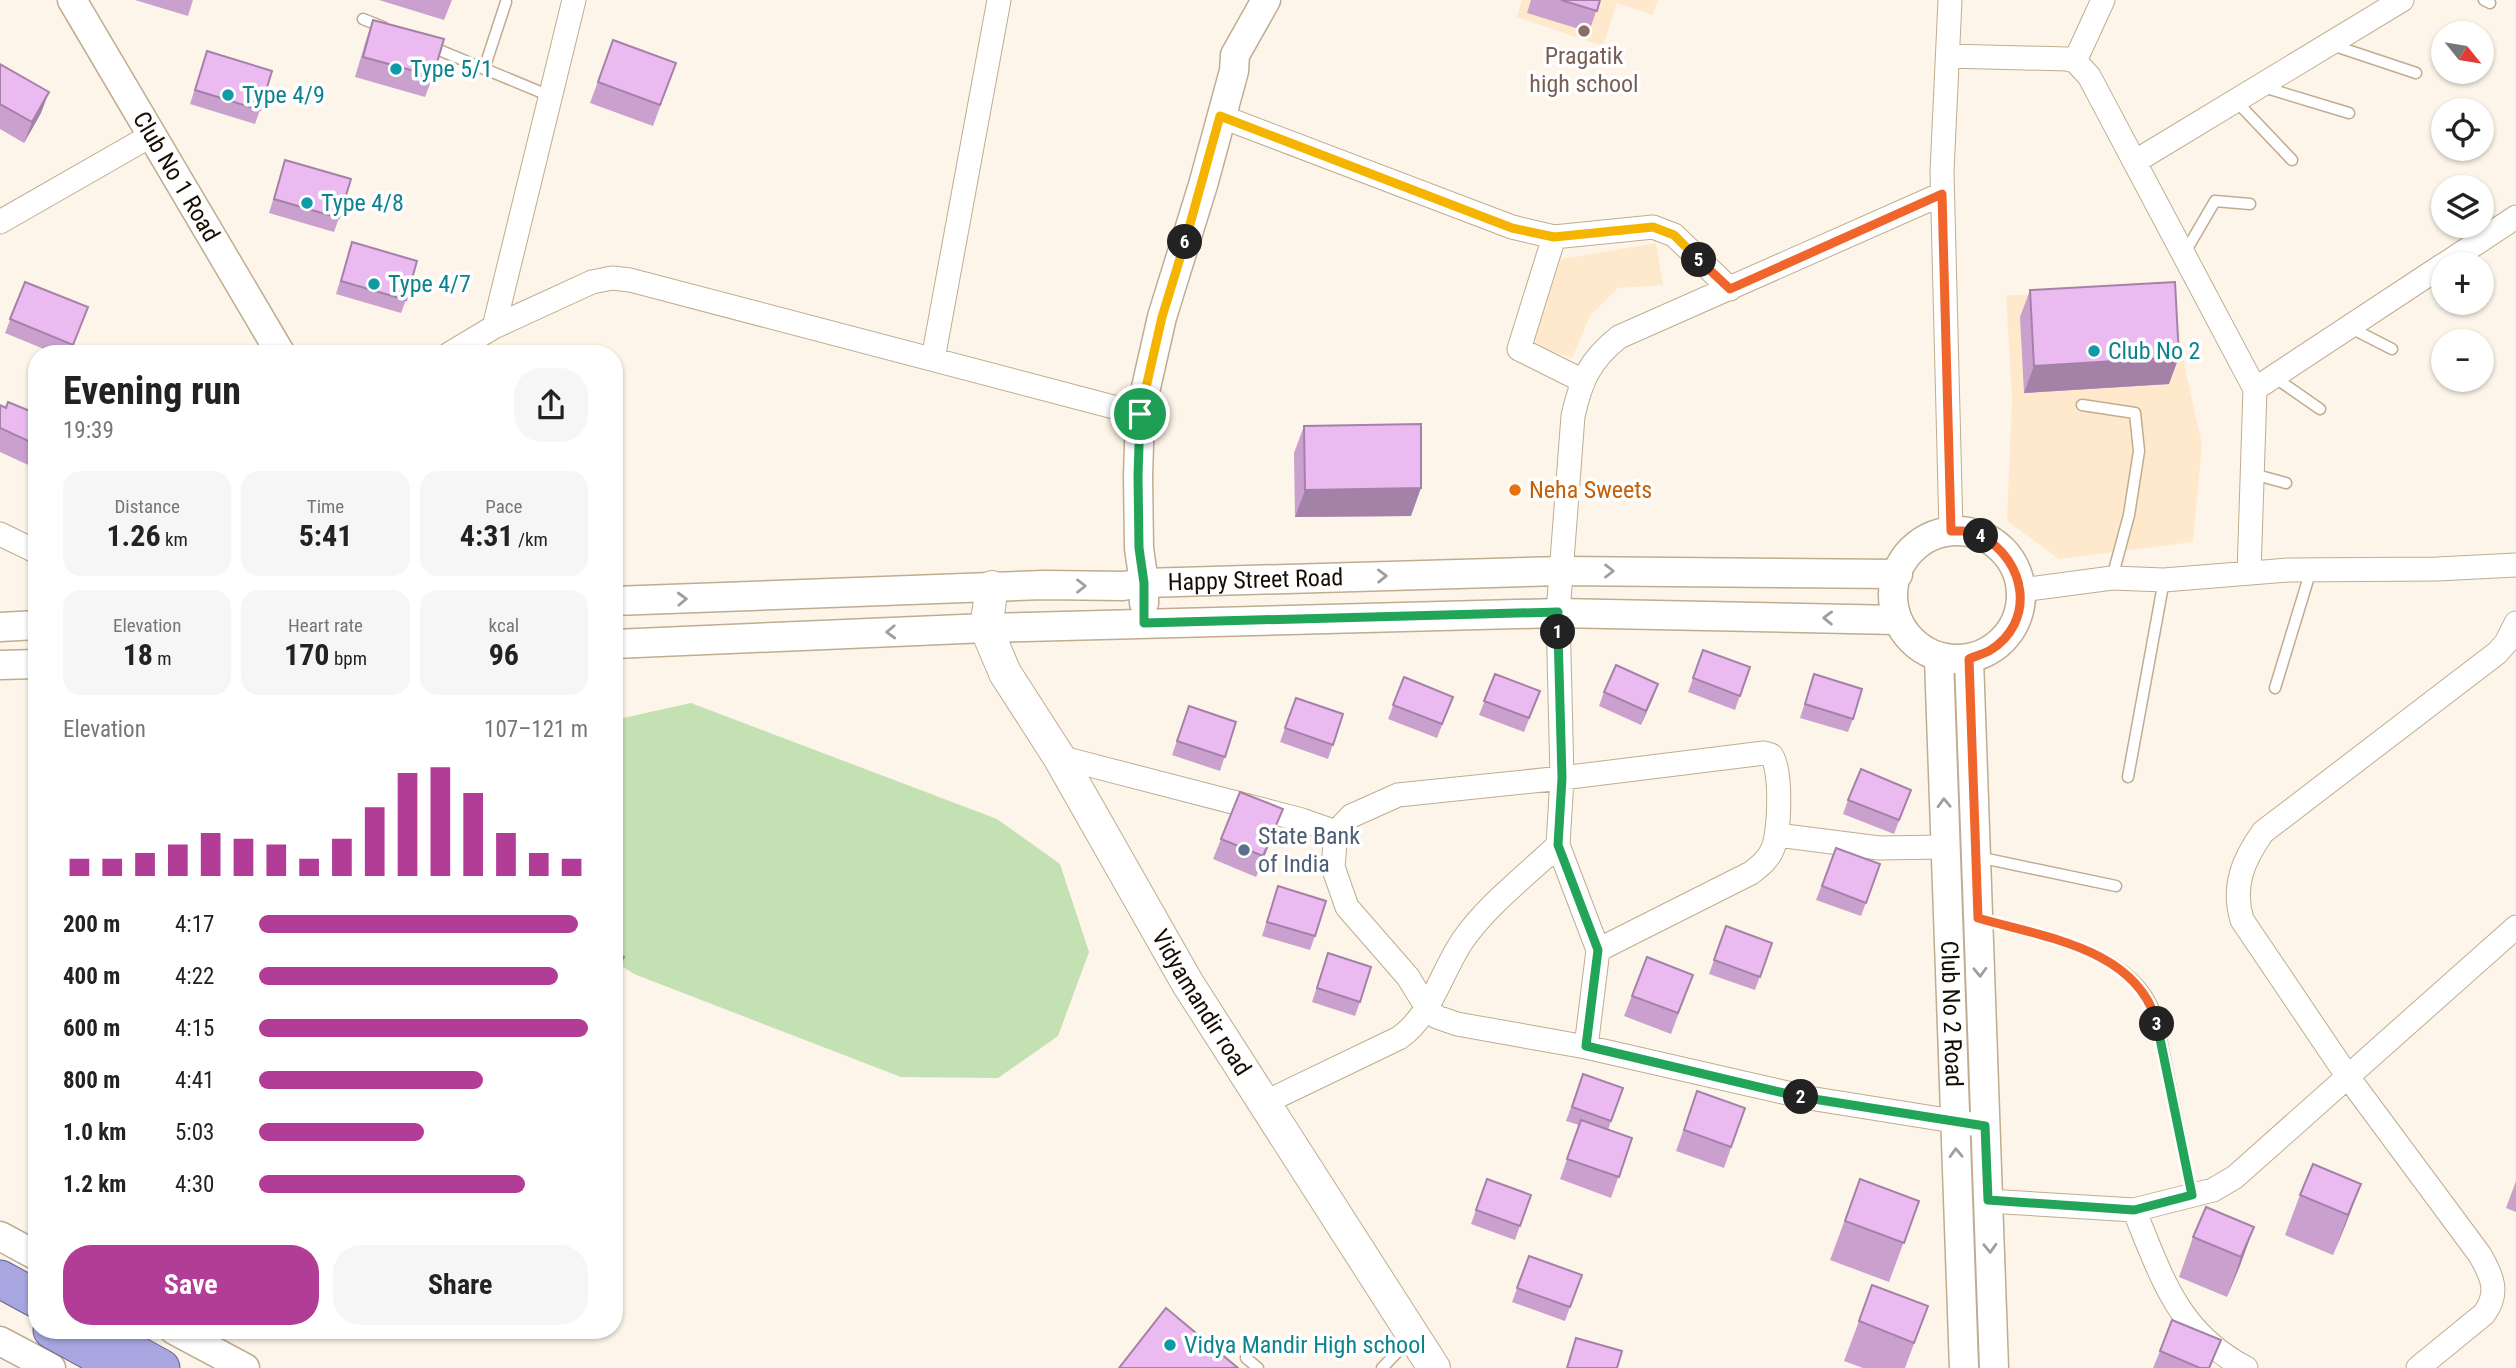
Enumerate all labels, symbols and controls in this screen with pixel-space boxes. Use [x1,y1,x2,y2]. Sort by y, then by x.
north arrow [2431,21,2494,84]
map controls [2431,21,2494,392]
marker: Pragatik high school [1576,23,1592,39]
place label: Pragatik high school [1529,42,1639,98]
place label: Type 5/1 [410,55,493,83]
marker: Type 5/1 [388,61,404,77]
place label: Type 4/9 [242,81,325,109]
marker: Type 4/9 [220,87,236,103]
button: locate [2431,98,2494,161]
street label: Club No 1 Road [127,107,225,247]
button: layers [2431,175,2494,238]
place label: Type 4/8 [321,189,404,217]
marker: Type 4/8 [299,195,315,211]
pin: 6 [1168,224,1202,260]
text: 6 [1180,230,1189,253]
pin: 5 [1682,243,1716,278]
text: 5 [1694,248,1703,271]
button: + [2431,252,2494,315]
place label: Type 4/7 [388,270,471,298]
marker: Type 4/7 [366,276,382,292]
button: − [2431,329,2494,392]
place label: Club No 2 [2108,337,2200,365]
marker: Club No 2 [2086,343,2102,359]
button: share [514,368,588,442]
text: Evening run [63,369,241,413]
pin [1110,384,1170,444]
icon: arrive [1121,395,1159,433]
text: 19:39 [63,417,114,444]
place label: Neha Sweets [1529,476,1652,504]
marker: Neha Sweets [1507,482,1523,498]
text: Distance [114,495,180,518]
text: Time [307,495,344,518]
text: Pace [485,495,522,518]
text: 1.26 [106,518,161,553]
text: 5:41 [299,518,352,553]
text: 4:31 [460,518,514,553]
pin: 4 [1964,518,1998,554]
text: 4 [1976,524,1985,547]
text: km [161,528,188,551]
text: /km [514,528,548,551]
street label: Happy Street Road [1167,563,1344,596]
one-way arrow [1605,563,1615,579]
one-way arrow [1377,568,1388,584]
one-way arrow [1076,578,1087,594]
one-way arrow [677,591,688,606]
one-way arrow [1823,610,1833,626]
text: Elevation [113,614,181,637]
text: Heart rate [288,614,363,637]
text: kcal [489,614,519,637]
pin: 1 [1540,614,1576,650]
text: 1 [1553,620,1562,643]
one-way arrow [885,625,896,640]
text: 18 [123,637,153,672]
text: 170 [284,637,330,672]
text: 96 [489,637,519,672]
text: m [153,647,172,670]
text: bpm [330,647,367,670]
text: Elevation [63,716,146,743]
text: 107–121 m [484,716,588,743]
one-way arrow [1937,797,1952,808]
place label: State Bank of India [1258,822,1360,878]
marker: State Bank of India [1236,842,1252,858]
text: 200 m [63,911,120,938]
text: 4:17 [175,911,214,938]
street label: Vidyamandir road [1146,925,1257,1081]
street label: Club No 2 Road [1935,940,1968,1087]
text: 400 m [63,963,120,990]
text: 4:22 [175,963,214,990]
one-way arrow [1972,967,1988,977]
pin: 3 [2140,1006,2174,1042]
text: 3 [2152,1012,2161,1035]
text: 600 m [63,1015,120,1042]
text: 4:15 [175,1015,214,1042]
text: 800 m [63,1067,120,1094]
text: 4:41 [175,1067,214,1094]
pin: 2 [1784,1080,1818,1114]
text: 2 [1796,1085,1805,1108]
text: 1.0 km [63,1119,126,1146]
text: 5:03 [175,1119,214,1146]
one-way arrow [1949,1147,1964,1158]
text: 1.2 km [63,1171,126,1198]
text: 4:30 [175,1171,214,1198]
one-way arrow [1982,1243,1997,1254]
button: Save [63,1245,319,1325]
button: Share [333,1245,588,1325]
place label: Vidya Mandir High school [1184,1331,1426,1359]
marker: Vidya Mandir High school [1162,1337,1178,1353]

